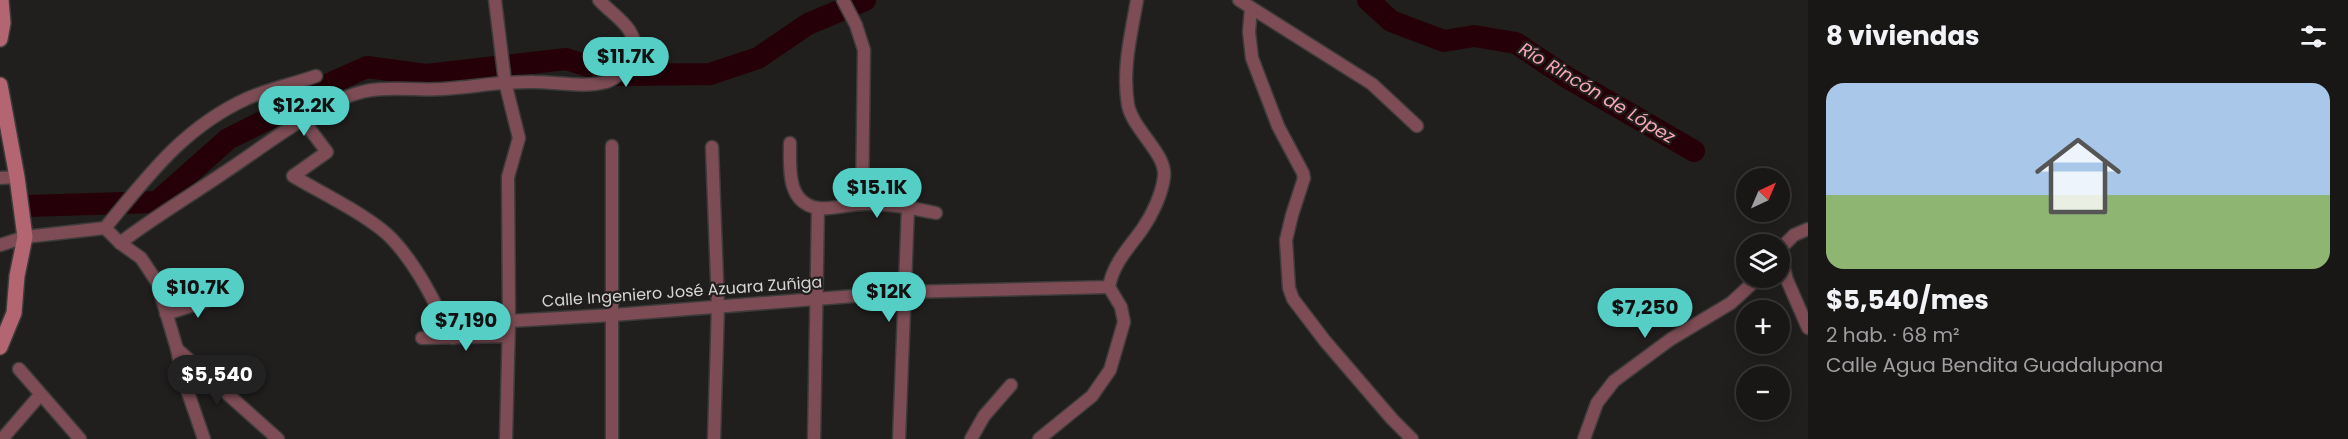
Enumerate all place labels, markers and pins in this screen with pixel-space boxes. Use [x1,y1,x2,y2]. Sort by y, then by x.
pin: $11.7K [577,37,675,88]
pin: $12.2K [255,86,353,137]
pin: $15.1K [828,168,926,219]
pin: $10.7K [149,268,247,319]
pin: $12K [853,272,925,323]
pin: $7,250 [1596,288,1694,339]
pin: $7,190 [417,301,515,352]
pin: $5,540 [168,355,266,406]

